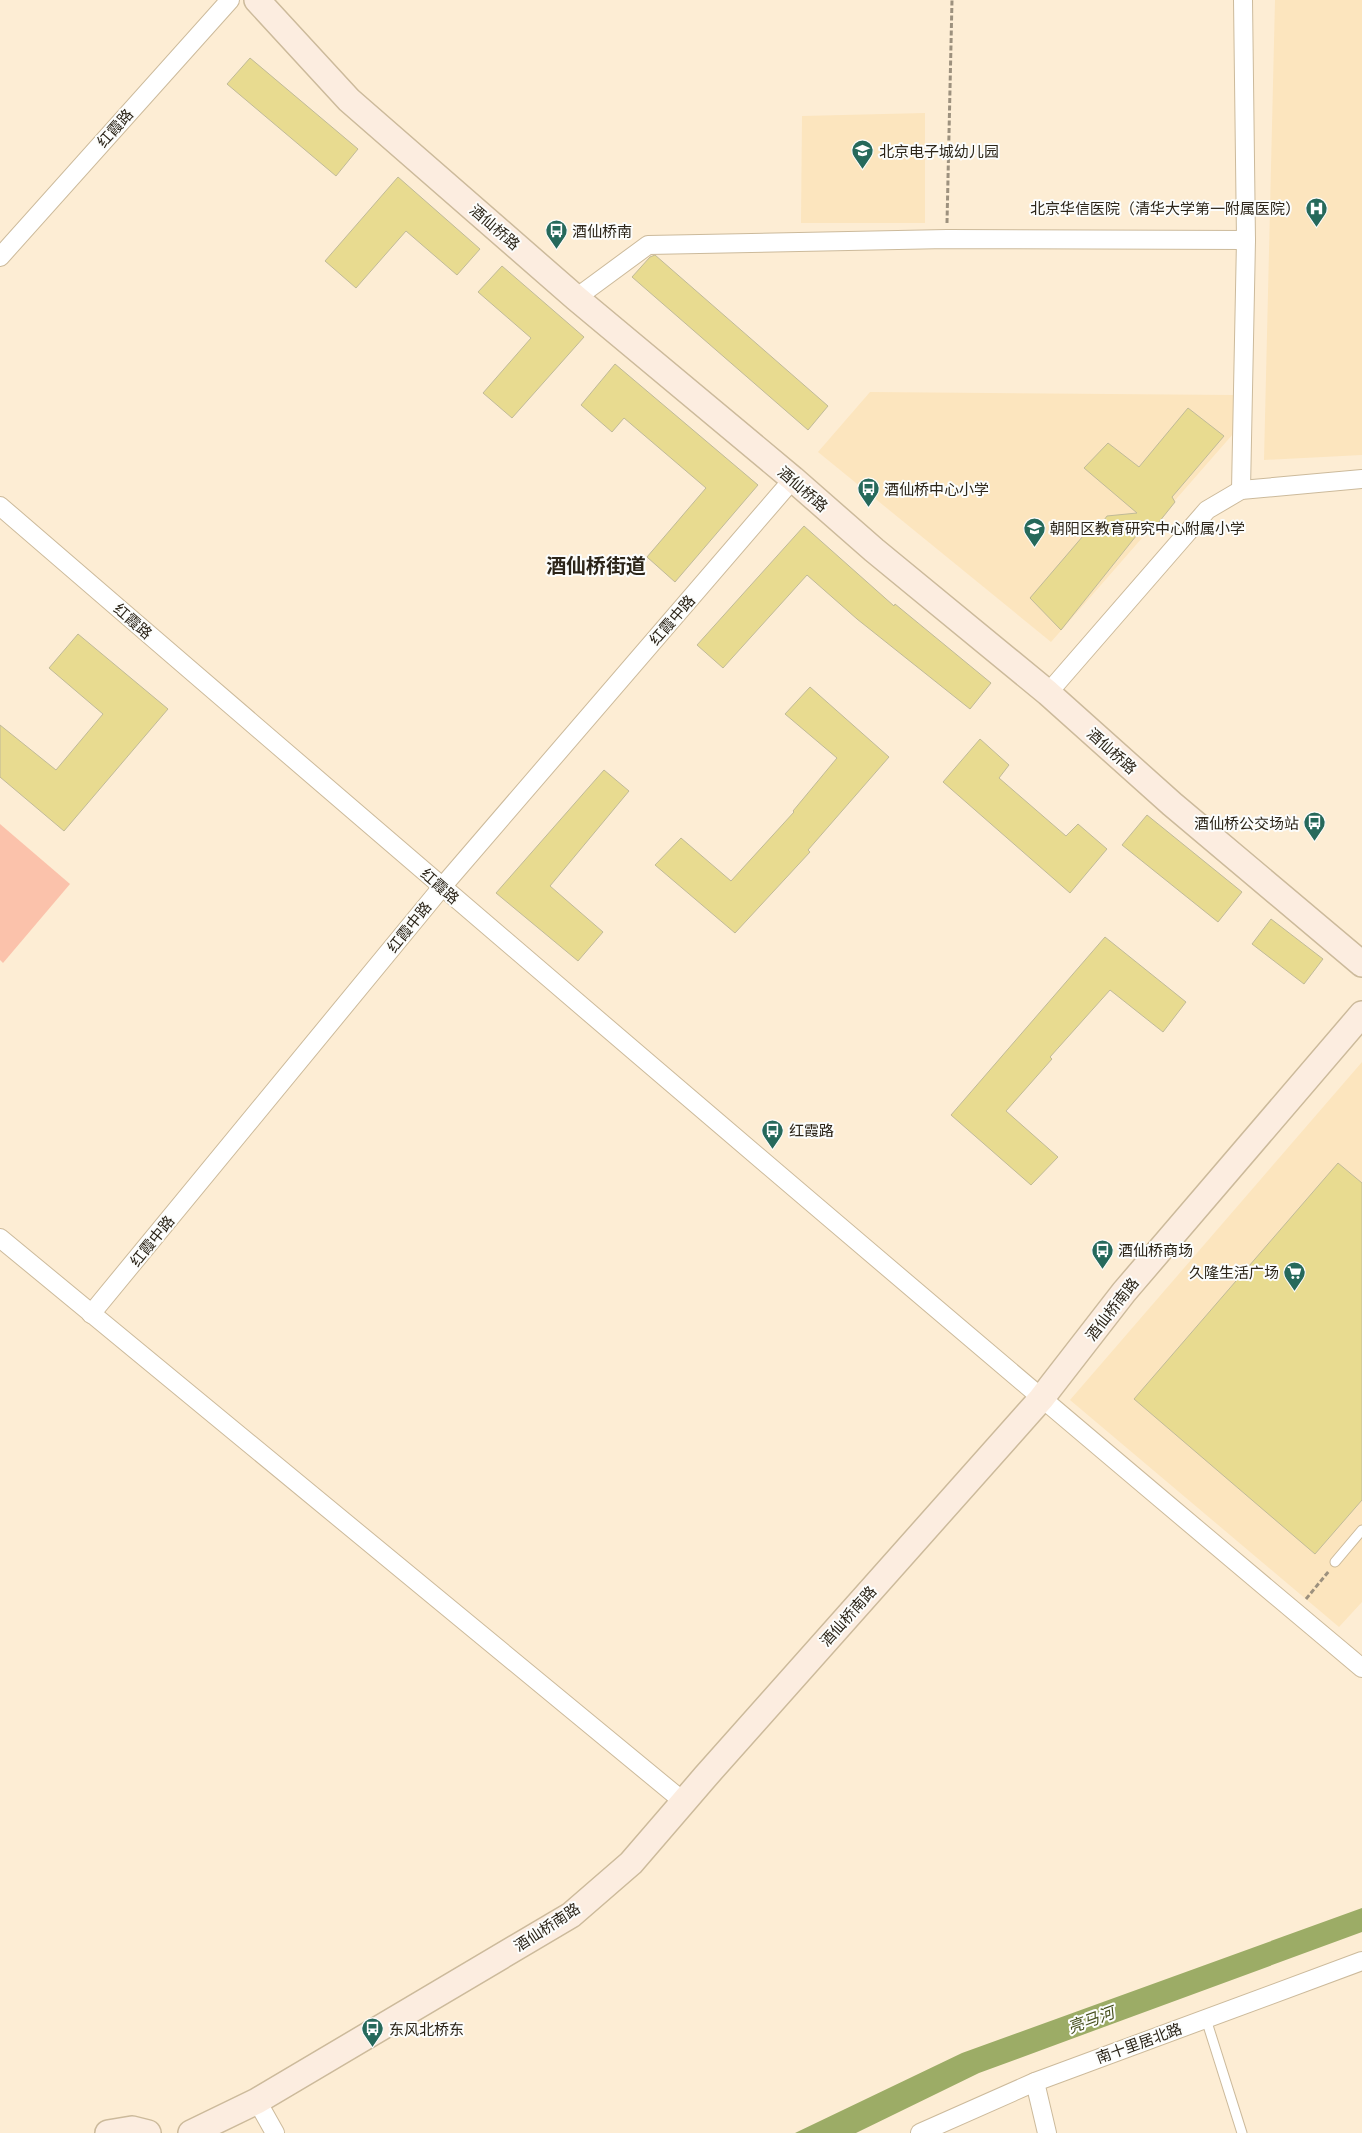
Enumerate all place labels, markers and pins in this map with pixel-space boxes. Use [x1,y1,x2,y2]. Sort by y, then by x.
school or university icon: 北京电子城幼儿园 [851,139,875,170]
place label: 北京电子城幼儿园 [879,141,999,162]
hospital icon: 北京华信医院（清华大学第一附属医院） [1304,196,1328,227]
place label: 北京华信医院（清华大学第一附属医院） [1030,198,1300,219]
bus stop icon: 酒仙桥南 [544,219,568,250]
place label: 酒仙桥南 [572,221,632,242]
bus stop icon: 酒仙桥中心小学 [856,477,880,508]
place label: 酒仙桥中心小学 [884,479,989,500]
school or university icon: 朝阳区教育研究中心附属小学 [1022,516,1046,547]
place label: 朝阳区教育研究中心附属小学 [1050,518,1245,539]
bus stop icon: 酒仙桥公交场站 [1303,811,1327,842]
place label: 酒仙桥公交场站 [1194,813,1299,834]
bus stop icon: 红霞路 [761,1118,785,1149]
place label: 红霞路 [789,1120,834,1141]
bus stop icon: 酒仙桥商场 [1090,1238,1114,1269]
place label: 酒仙桥商场 [1118,1240,1193,1261]
supermarket icon: 久隆生活广场 [1283,1260,1307,1291]
place label: 久隆生活广场 [1189,1262,1279,1283]
bus stop icon: 东风北桥东 [361,2017,385,2048]
place label: 东风北桥东 [389,2019,464,2040]

